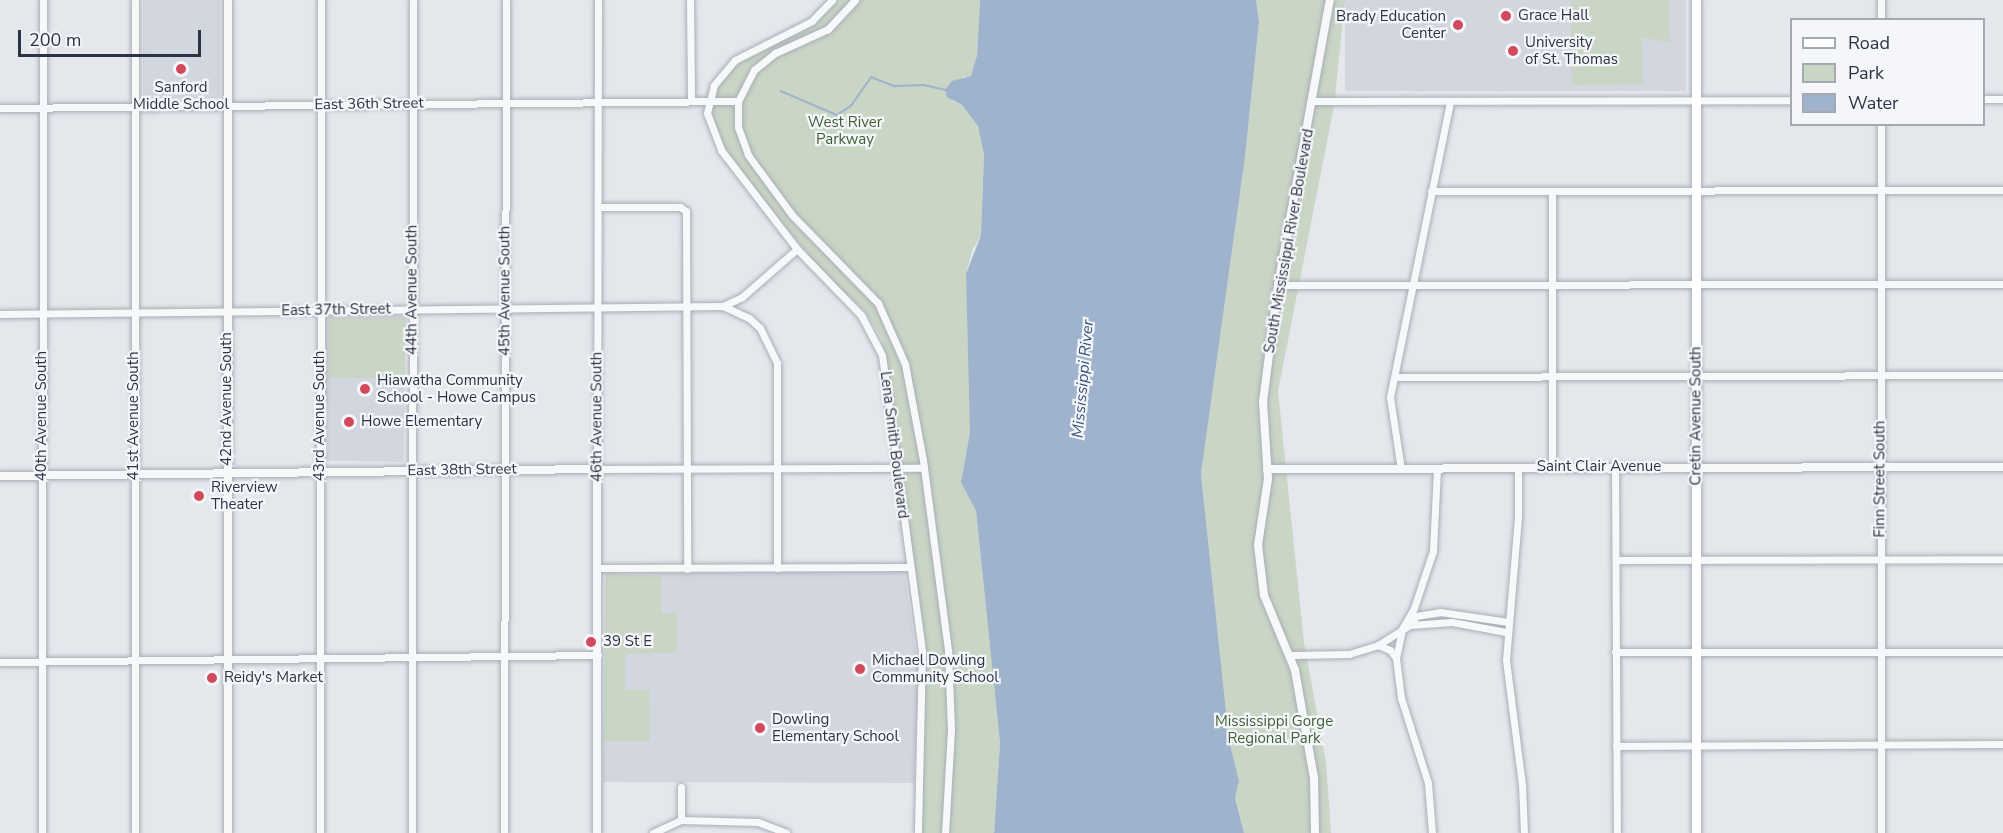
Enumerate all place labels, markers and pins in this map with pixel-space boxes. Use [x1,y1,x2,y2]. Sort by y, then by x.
place label: Brady Education Center [1336,7,1446,42]
place label: Grace Hall [1518,7,1589,25]
marker: Grace Hall [1499,9,1513,23]
marker: Brady Education Center [1451,18,1465,32]
place label: University of St. Thomas [1525,33,1618,68]
marker: University of St. Thomas [1506,44,1520,58]
marker: Sanford Middle School [174,62,188,76]
place label: Sanford Middle School [133,78,229,113]
place label: Hiawatha Community School - Howe Campus [377,371,536,406]
marker: Hiawatha Community School - Howe Campus [358,382,372,396]
place label: Howe Elementary [361,413,482,431]
marker: Howe Elementary [342,415,356,429]
place label: Riverview Theater [211,478,278,513]
marker: Riverview Theater [192,489,206,503]
place label: 39 St E [603,633,652,651]
marker: 39 St E [584,635,598,649]
place label: Michael Dowling Community School [872,651,999,686]
marker: Michael Dowling Community School [853,662,867,676]
place label: Reidy's Market [224,669,323,687]
marker: Reidy's Market [205,671,219,685]
place label: Dowling Elementary School [772,710,899,745]
marker: Dowling Elementary School [753,721,767,735]

